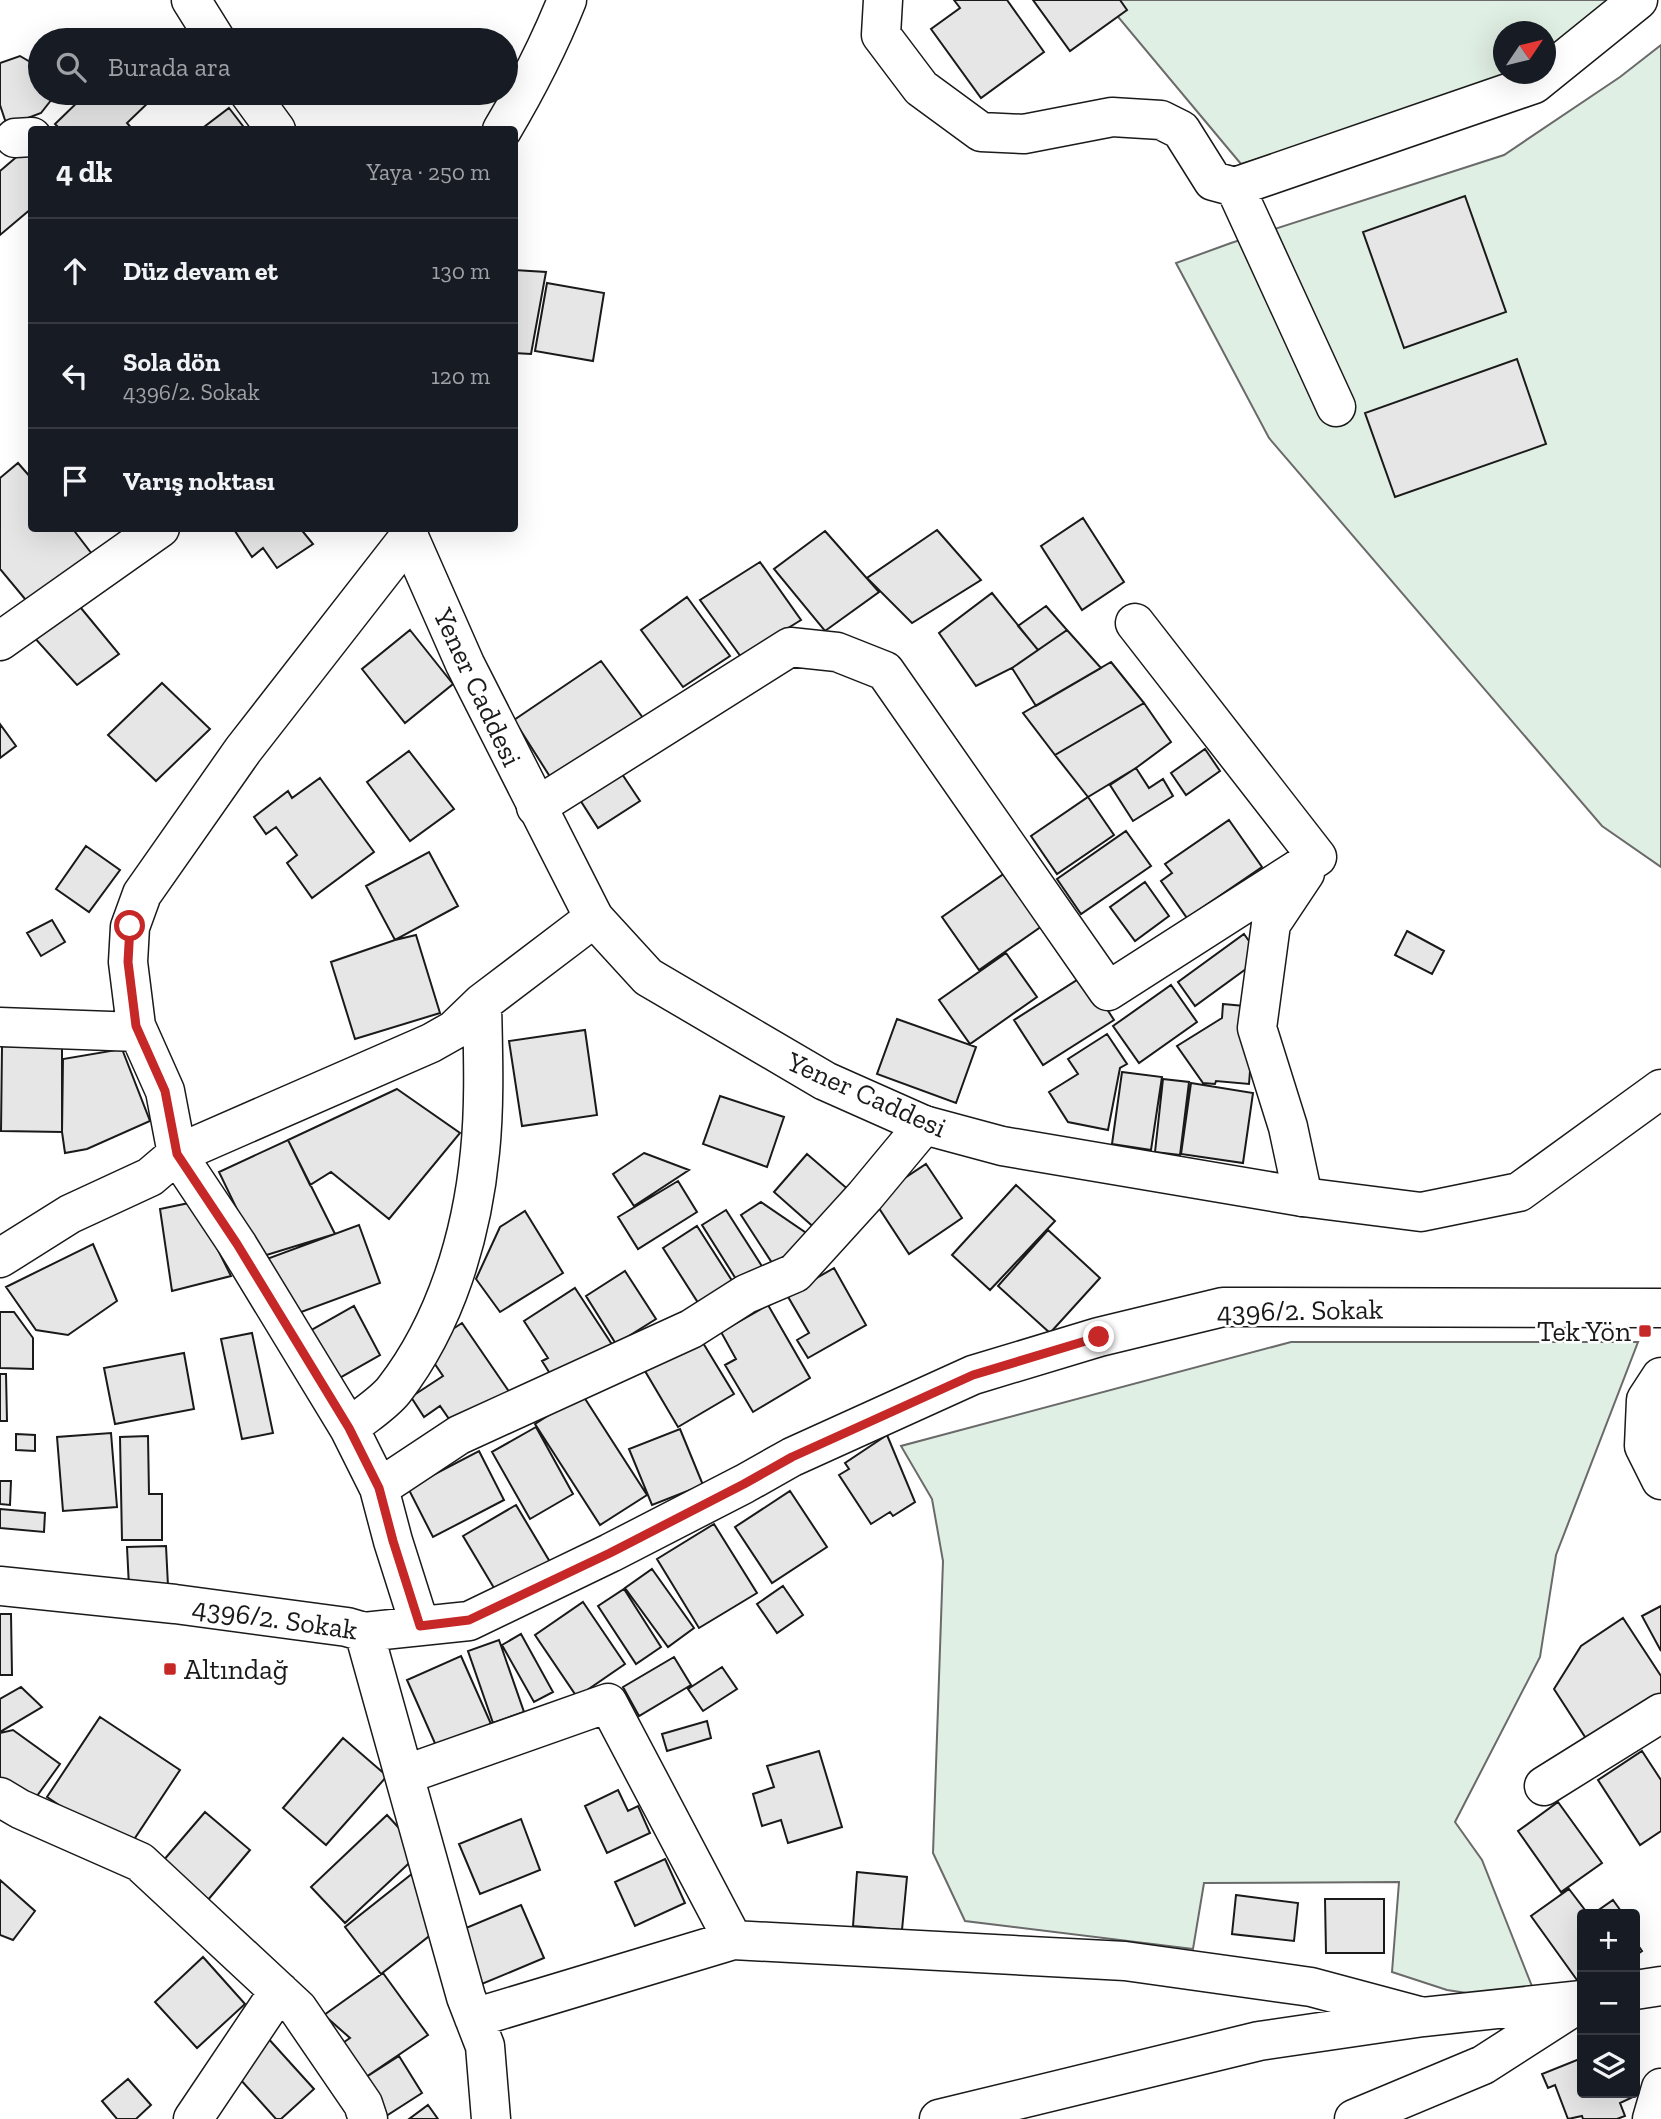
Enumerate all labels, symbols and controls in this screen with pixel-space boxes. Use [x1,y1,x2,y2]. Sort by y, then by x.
north arrow [1493,21,1556,84]
search box [28,28,518,105]
icon: search [52,48,90,86]
text: Burada ara [108,51,231,83]
text: 4 dk [56,154,112,190]
text: Yaya · 250 m [367,158,490,186]
icon: ahead [56,252,94,290]
text: Düz devam et [123,255,278,287]
text: 130 m [432,257,490,285]
text: Sola dön [123,346,220,378]
icon: left [56,357,94,395]
text: 120 m [431,362,490,390]
text: 4396/2. Sokak [123,378,260,406]
icon: arrive [56,462,94,500]
text: Varış noktası [123,465,275,497]
street label: Yener Caddesi [426,602,529,772]
route start [114,910,145,941]
street label: Yener Caddesi [781,1044,952,1144]
street label: 4396/2. Sokak [1217,1293,1384,1328]
place label: Tek Yön [1537,1315,1631,1348]
route end [1083,1321,1114,1352]
marker: Tek Yön [1637,1323,1653,1339]
street label: 4396/2. Sokak [190,1591,360,1646]
place label: Altındağ [184,1653,288,1686]
marker: Altındağ [162,1661,178,1677]
map controls [1577,1909,1640,2098]
button: + [1577,1909,1640,1972]
button: − [1577,1972,1640,2035]
button: layers [1577,2035,1640,2098]

